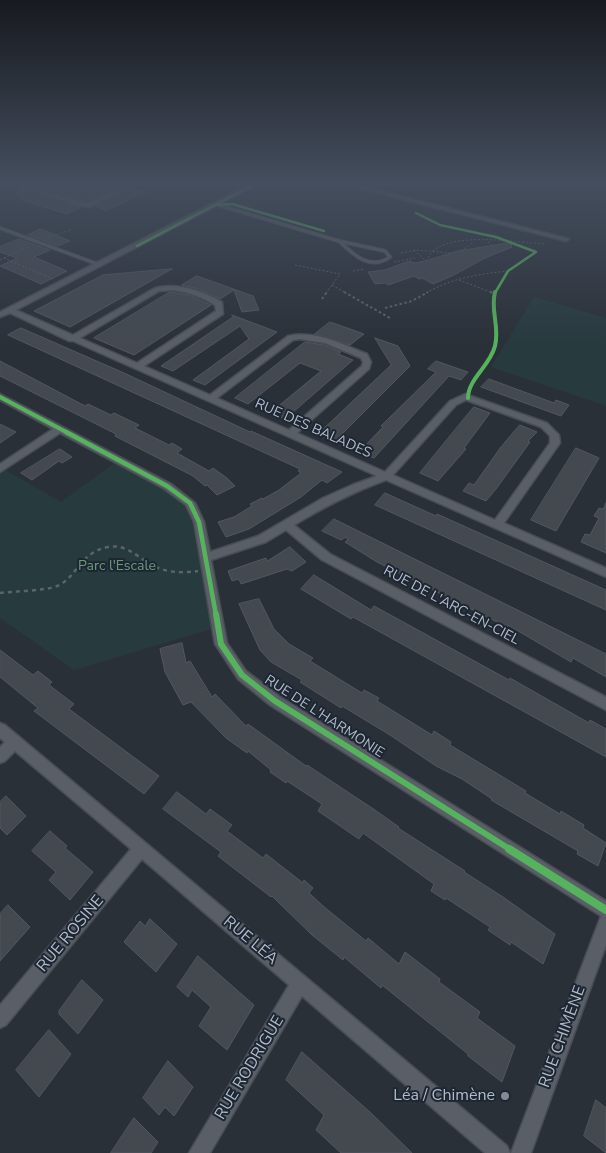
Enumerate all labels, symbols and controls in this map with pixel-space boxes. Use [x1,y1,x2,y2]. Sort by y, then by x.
street label: RUE DES BALADES [252,396,374,462]
park label: Parc l'Escale [78,559,156,575]
street label: RUE DE L'ARC-EN-CIEL [380,563,522,649]
street label: RUE DE L'HARMONIE [261,672,387,762]
street label: RUE ROSINE [34,892,108,976]
street label: RUE LÉA [219,913,281,969]
street label: RUE CHIMÈNE [536,983,590,1091]
street label: RUE RODRIGUE [211,1013,289,1123]
place label: Léa / Chimène [393,1086,495,1106]
marker: Léa / Chimène [499,1090,511,1102]

